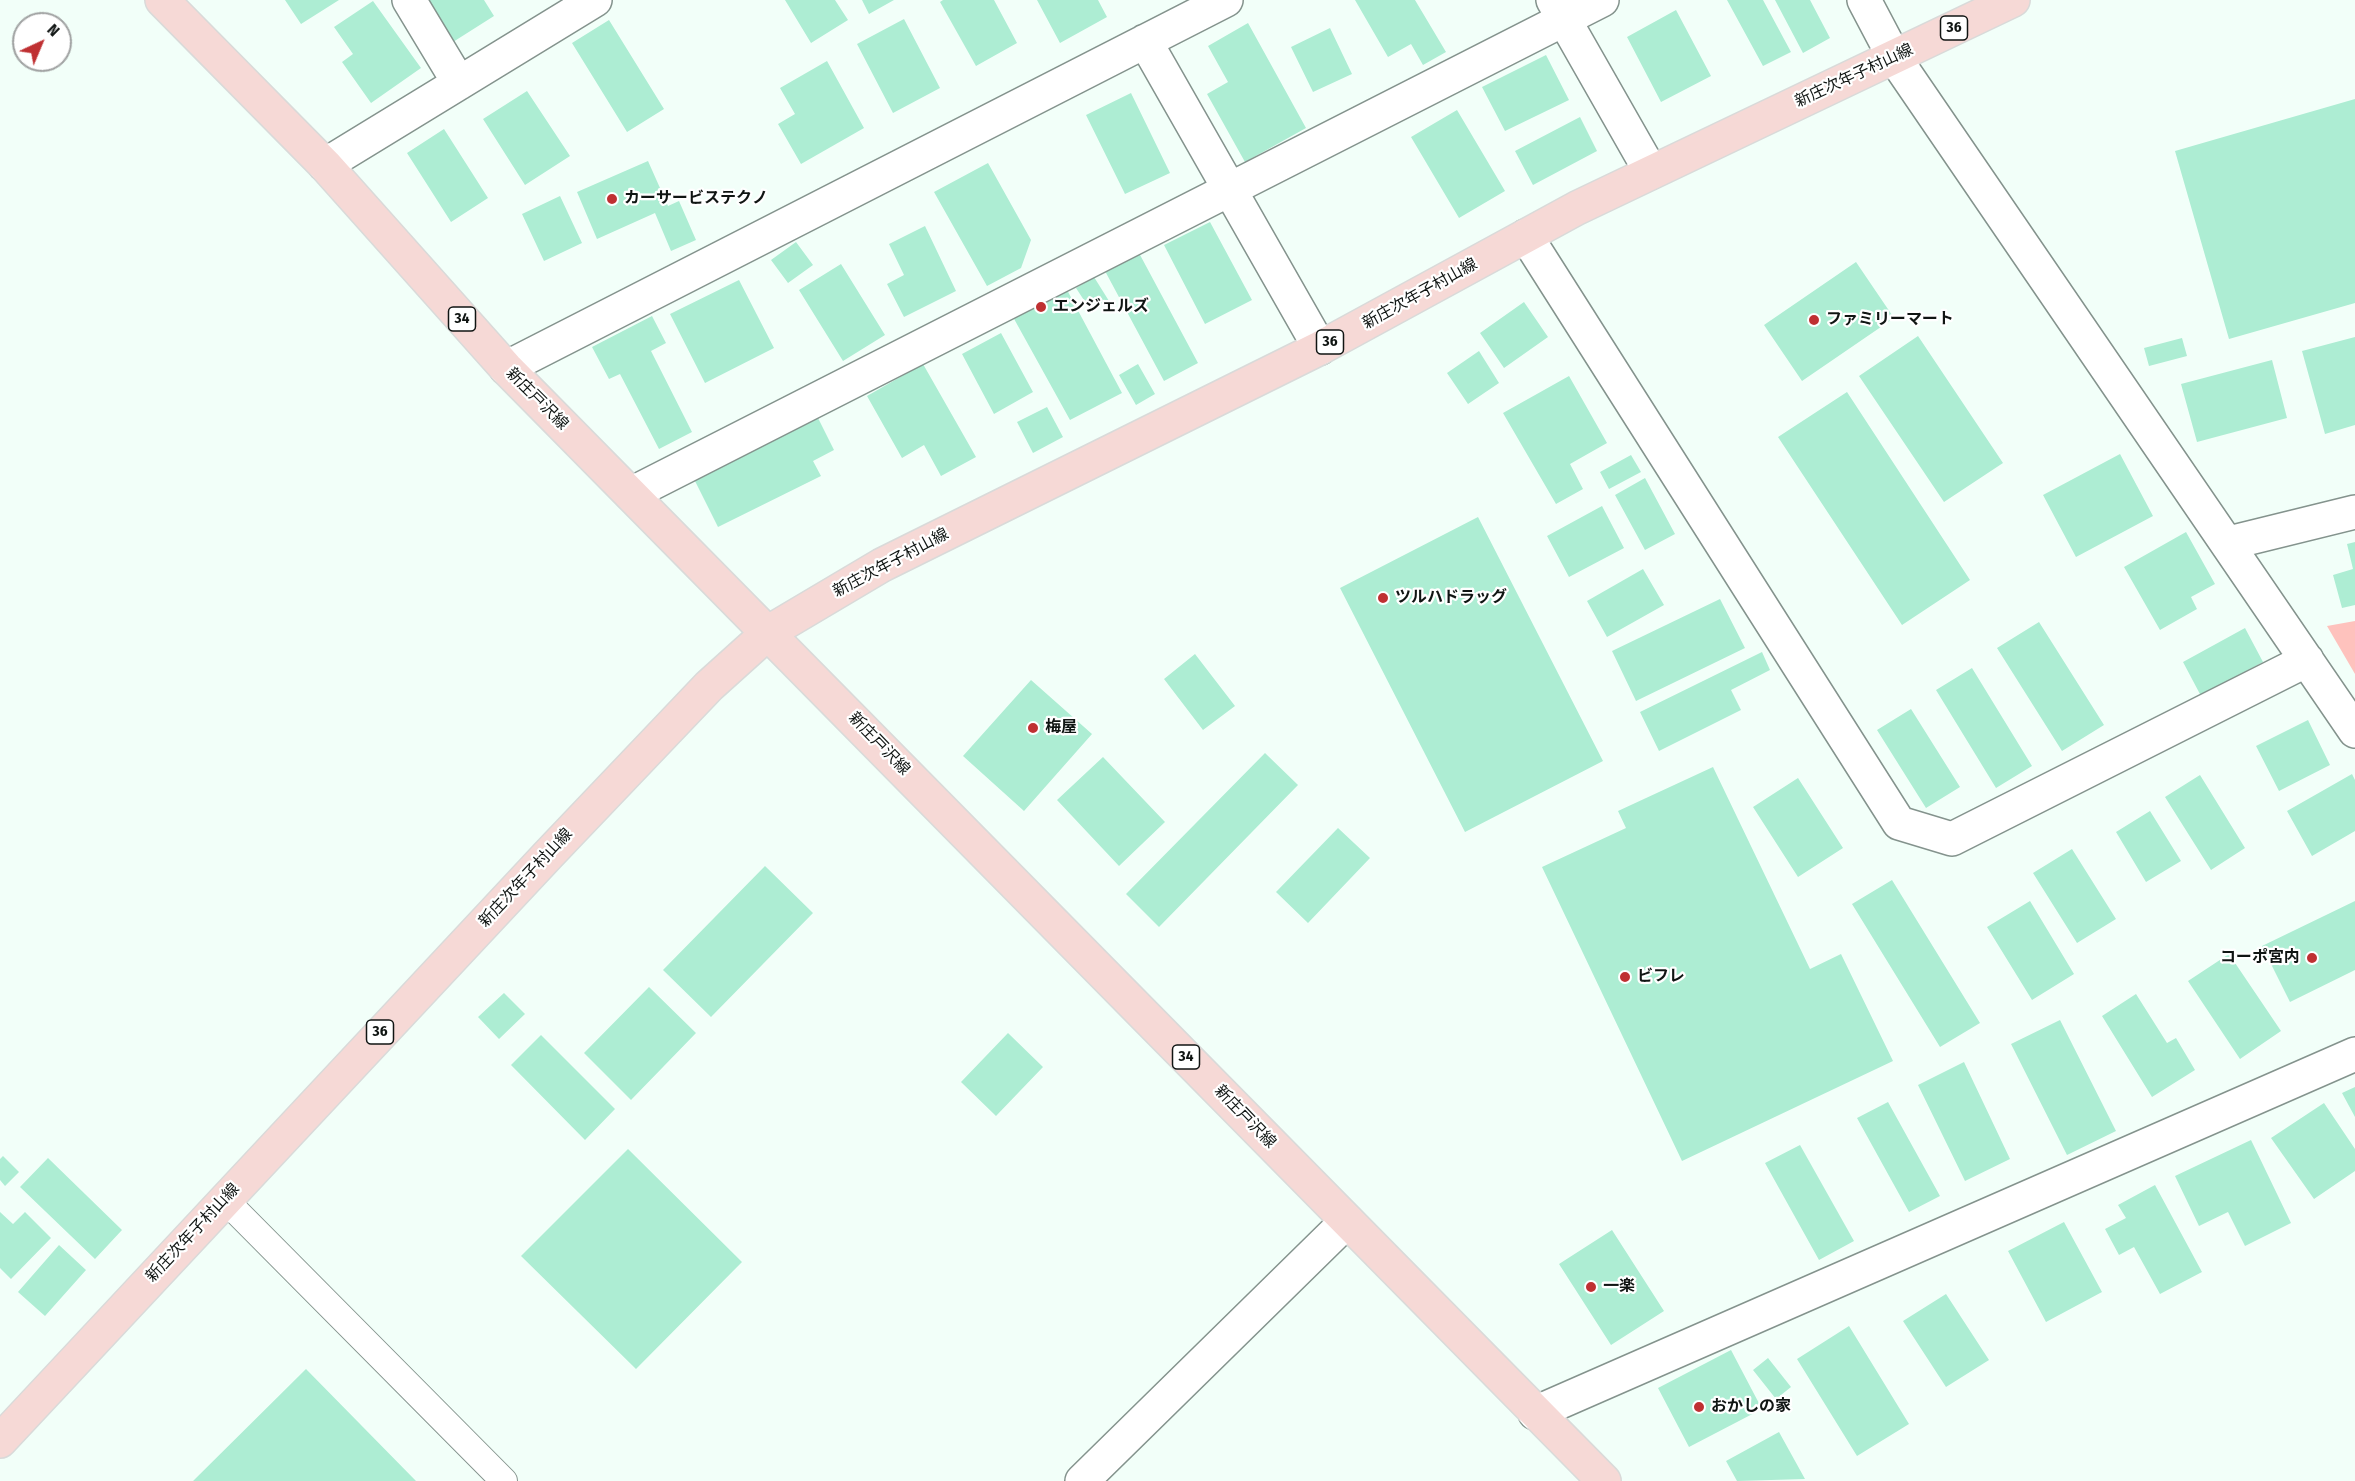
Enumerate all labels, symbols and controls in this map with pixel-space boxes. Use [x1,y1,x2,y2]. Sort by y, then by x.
north arrow [12,12,72,72]
road number: 36 [1940,16,1968,40]
text: N [43,20,64,40]
street label: 新庄次年子村山線 [1792,40,1916,112]
place label: カーサービステクノ [624,189,768,209]
marker: カーサービステクノ [605,192,619,206]
street label: 新庄次年子村山線 [1359,255,1481,333]
place label: エンジェルズ [1053,297,1149,317]
marker: エンジェルズ [1034,300,1048,314]
road number: 34 [448,307,476,331]
place label: ファミリーマート [1826,310,1954,330]
marker: ファミリーマート [1807,313,1821,327]
road number: 36 [1316,330,1344,354]
street label: 新庄戸沢線 [502,364,572,434]
street label: 新庄次年子村山線 [830,524,952,602]
place label: ツルハドラッグ [1395,588,1507,608]
marker: ツルハドラッグ [1376,591,1390,605]
street label: 新庄戸沢線 [844,709,914,779]
place label: 梅屋 [1045,718,1077,738]
marker: 梅屋 [1026,721,1040,735]
street label: 新庄次年子村山線 [475,825,577,931]
place label: コーポ宮内 [2220,948,2300,968]
marker: コーポ宮内 [2305,951,2319,965]
place label: ビフレ [1637,967,1685,987]
marker: ビフレ [1618,970,1632,984]
road number: 36 [366,1020,394,1044]
road number: 34 [1172,1045,1200,1069]
street label: 新庄戸沢線 [1210,1082,1280,1152]
street label: 新庄次年子村山線 [142,1180,244,1286]
place label: 一楽 [1603,1277,1635,1297]
marker: 一楽 [1584,1280,1598,1294]
place label: おかしの家 [1711,1397,1791,1417]
marker: おかしの家 [1692,1400,1706,1414]

